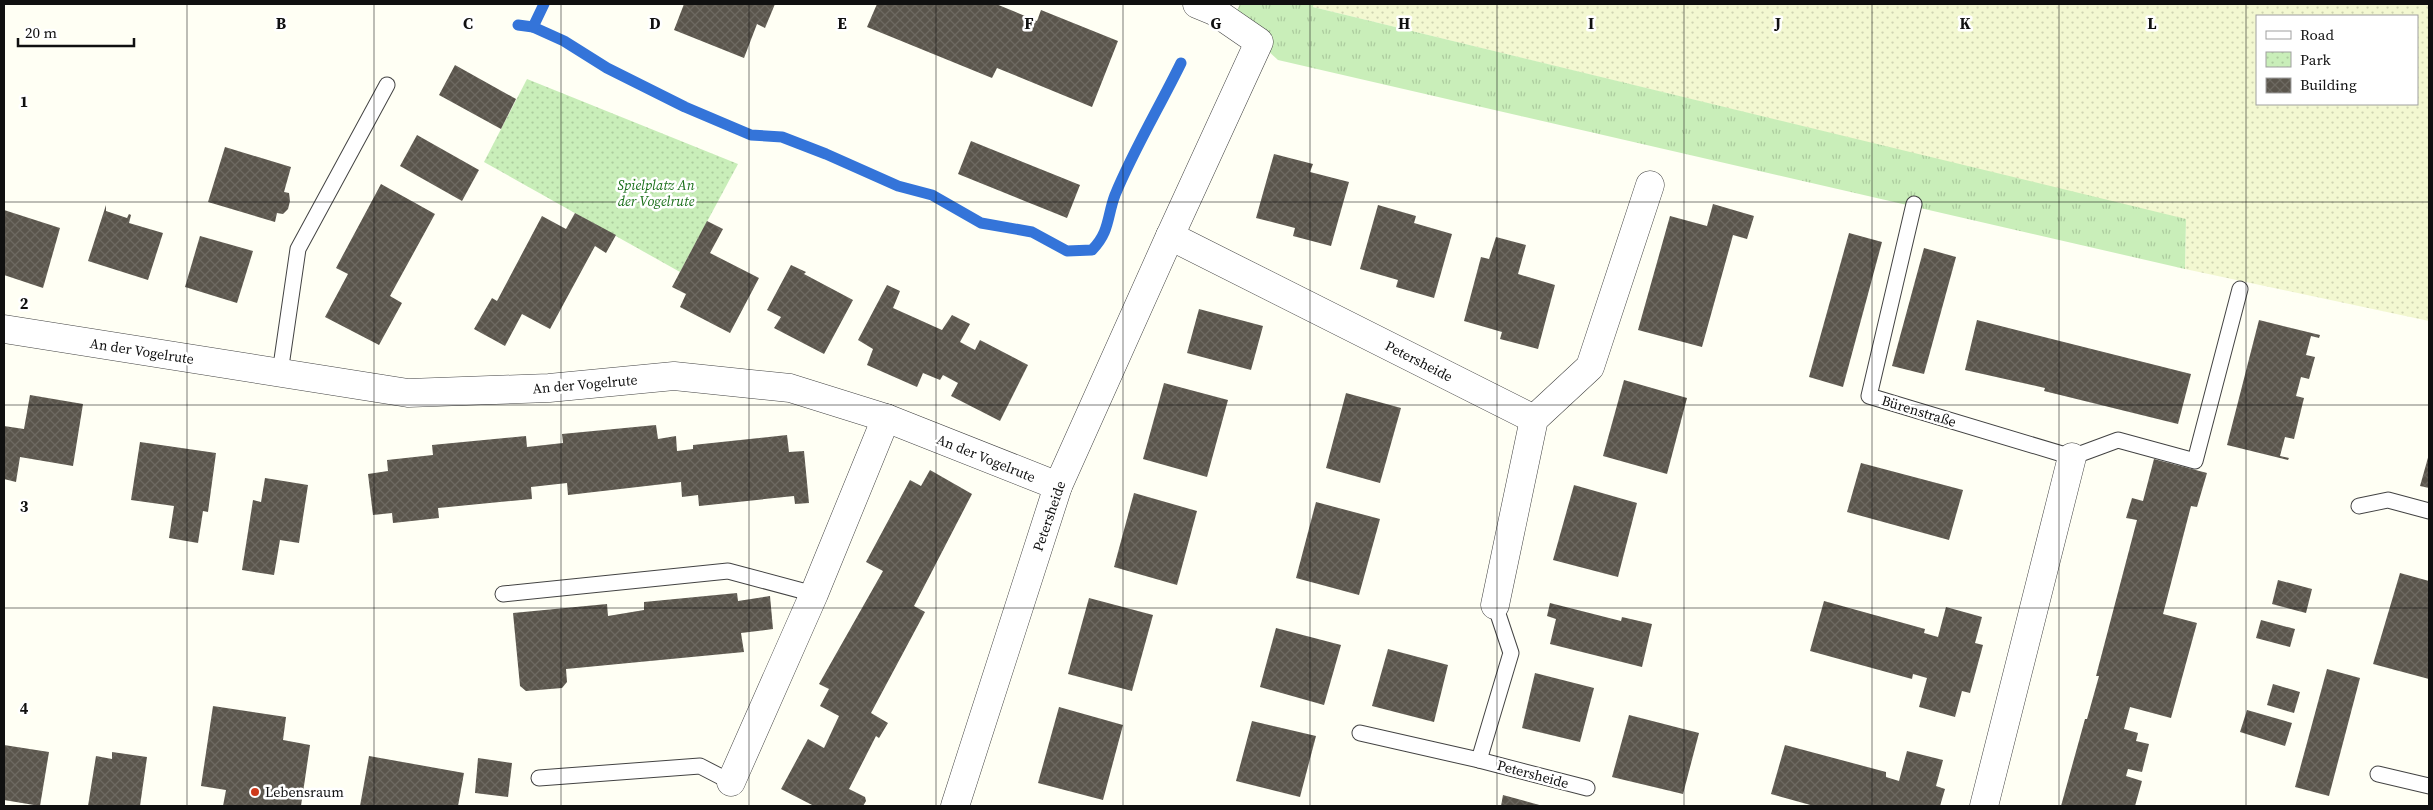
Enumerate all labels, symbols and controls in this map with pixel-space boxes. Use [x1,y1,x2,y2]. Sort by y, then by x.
text: B [276,12,287,34]
text: C [463,12,473,34]
text: D [649,12,661,34]
text: E [837,12,847,34]
text: F [1024,12,1034,34]
text: G [1211,12,1222,34]
text: H [1398,12,1410,34]
text: I [1588,12,1594,34]
text: J [1774,12,1781,34]
text: K [1959,12,1971,34]
text: L [2147,12,2157,34]
scale bar [18,15,134,47]
legend [2256,15,2418,105]
text: 20 m [25,22,57,43]
text: Road [2300,24,2334,45]
text: Park [2300,49,2332,70]
text: Building [2300,74,2357,95]
text: 1 [20,90,28,112]
park label: Spielplatz An der Vogelrute [617,175,695,211]
text: 2 [20,292,29,314]
street label: An der Vogelrute [89,333,195,369]
street label: Petersheide [1382,335,1456,387]
street label: An der Vogelrute [532,369,638,399]
street label: Bürenstraße [1879,390,1959,432]
street label: An der Vogelrute [934,429,1038,487]
street label: Petersheide [1028,478,1070,554]
text: 3 [20,495,29,517]
text: 4 [20,697,29,719]
street label: Petersheide [1495,755,1571,793]
place label: Lebensraum [265,782,344,802]
marker: Lebensraum [249,786,261,798]

